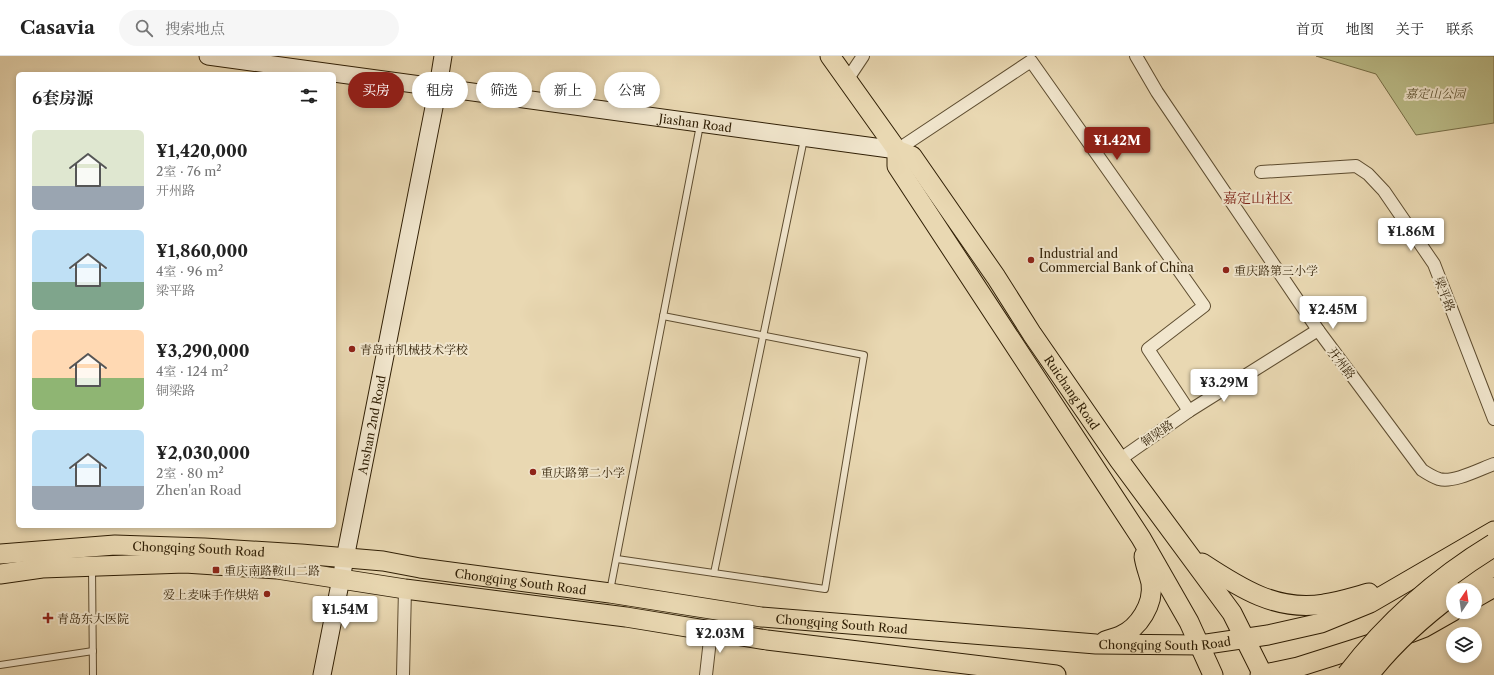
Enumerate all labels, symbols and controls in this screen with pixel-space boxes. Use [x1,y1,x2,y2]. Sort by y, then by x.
search box [119,10,399,46]
text: Casavia [20,16,95,39]
icon: search [133,17,155,39]
text: 搜索地点 [165,19,225,38]
text: 首页 [1296,20,1324,38]
text: 地图 [1346,20,1374,38]
text: 关于 [1396,20,1424,38]
text: 联系 [1446,20,1474,38]
chip: 买房 [348,72,404,108]
chip: 租房 [412,72,468,108]
chip: 筛选 [476,72,532,108]
chip: 新上 [540,72,596,108]
chip: 公寓 [604,72,660,108]
icon: filters [298,85,320,107]
park label: 嘉定山公园 [1405,86,1467,101]
text: 6套房源 [32,88,93,108]
street label: Jiashan Road [656,110,734,135]
pin: ¥1.42M [1084,127,1150,161]
text: ¥1.42M [1093,132,1141,148]
text: ¥1,420,000 [156,141,248,161]
icon: home [64,146,112,194]
text: 2室 · 76 m² [156,163,222,179]
text: 开州路 [156,182,195,198]
district label: 嘉定山社区 [1223,189,1293,207]
pin: ¥1.86M [1378,218,1444,252]
text: ¥1.86M [1387,223,1435,239]
text: ¥1,860,000 [156,241,248,261]
icon: home [64,246,112,294]
place label: Industrial and Commercial Bank of China [1039,246,1194,275]
marker: Industrial and Commercial Bank of China [1026,255,1036,265]
text: 4室 · 96 m² [156,263,223,279]
place label: 重庆路第三小学 [1234,263,1318,278]
marker: 重庆路第三小学 [1221,265,1231,275]
street label: 梁平路 [1432,275,1458,313]
text: 梁平路 [156,282,195,298]
pin: ¥2.45M [1300,296,1366,330]
text: ¥2.45M [1309,301,1357,317]
text: ¥3,290,000 [156,341,250,361]
place label: 青岛市机械技术学校 [360,342,468,357]
marker: 青岛市机械技术学校 [347,344,357,354]
street label: 开州路 [1325,344,1359,382]
icon: home [64,346,112,394]
street label: Ruichang Road [1041,352,1103,433]
text: 4室 · 124 m² [156,363,228,379]
pin: ¥3.29M [1191,369,1257,403]
street label: Anshan 2nd Road [354,373,389,477]
text: ¥3.29M [1199,374,1249,390]
text: 铜梁路 [156,382,195,398]
street label: 铜梁路 [1138,417,1176,449]
text: ¥2,030,000 [156,443,250,463]
icon: home [64,446,112,494]
text: 2室 · 80 m² [156,465,224,481]
place label: 重庆路第二小学 [541,465,625,480]
marker: 重庆路第二小学 [528,467,538,477]
text: Zhen'an Road [156,482,241,498]
street label: Chongqing South Road [132,538,266,559]
place label: 重庆南路鞍山二路 [224,563,320,578]
marker: 重庆南路鞍山二路 [211,565,221,575]
street label: Chongqing South Road [454,565,588,597]
north arrow [1446,583,1482,619]
map controls [1446,583,1482,663]
place label: 爱上麦味手作烘焙 [163,587,259,602]
marker: 爱上麦味手作烘焙 [262,589,272,599]
pin: ¥1.54M [312,596,378,630]
text: ¥1.54M [321,601,369,617]
place label: 青岛东大医院 [57,611,129,626]
street label: Chongqing South Road [775,611,909,636]
marker: 青岛东大医院 [42,612,54,624]
pin: ¥2.03M [687,620,753,654]
text: ¥2.03M [695,625,745,641]
button: layers [1446,627,1482,663]
street label: Chongqing South Road [1098,633,1233,653]

